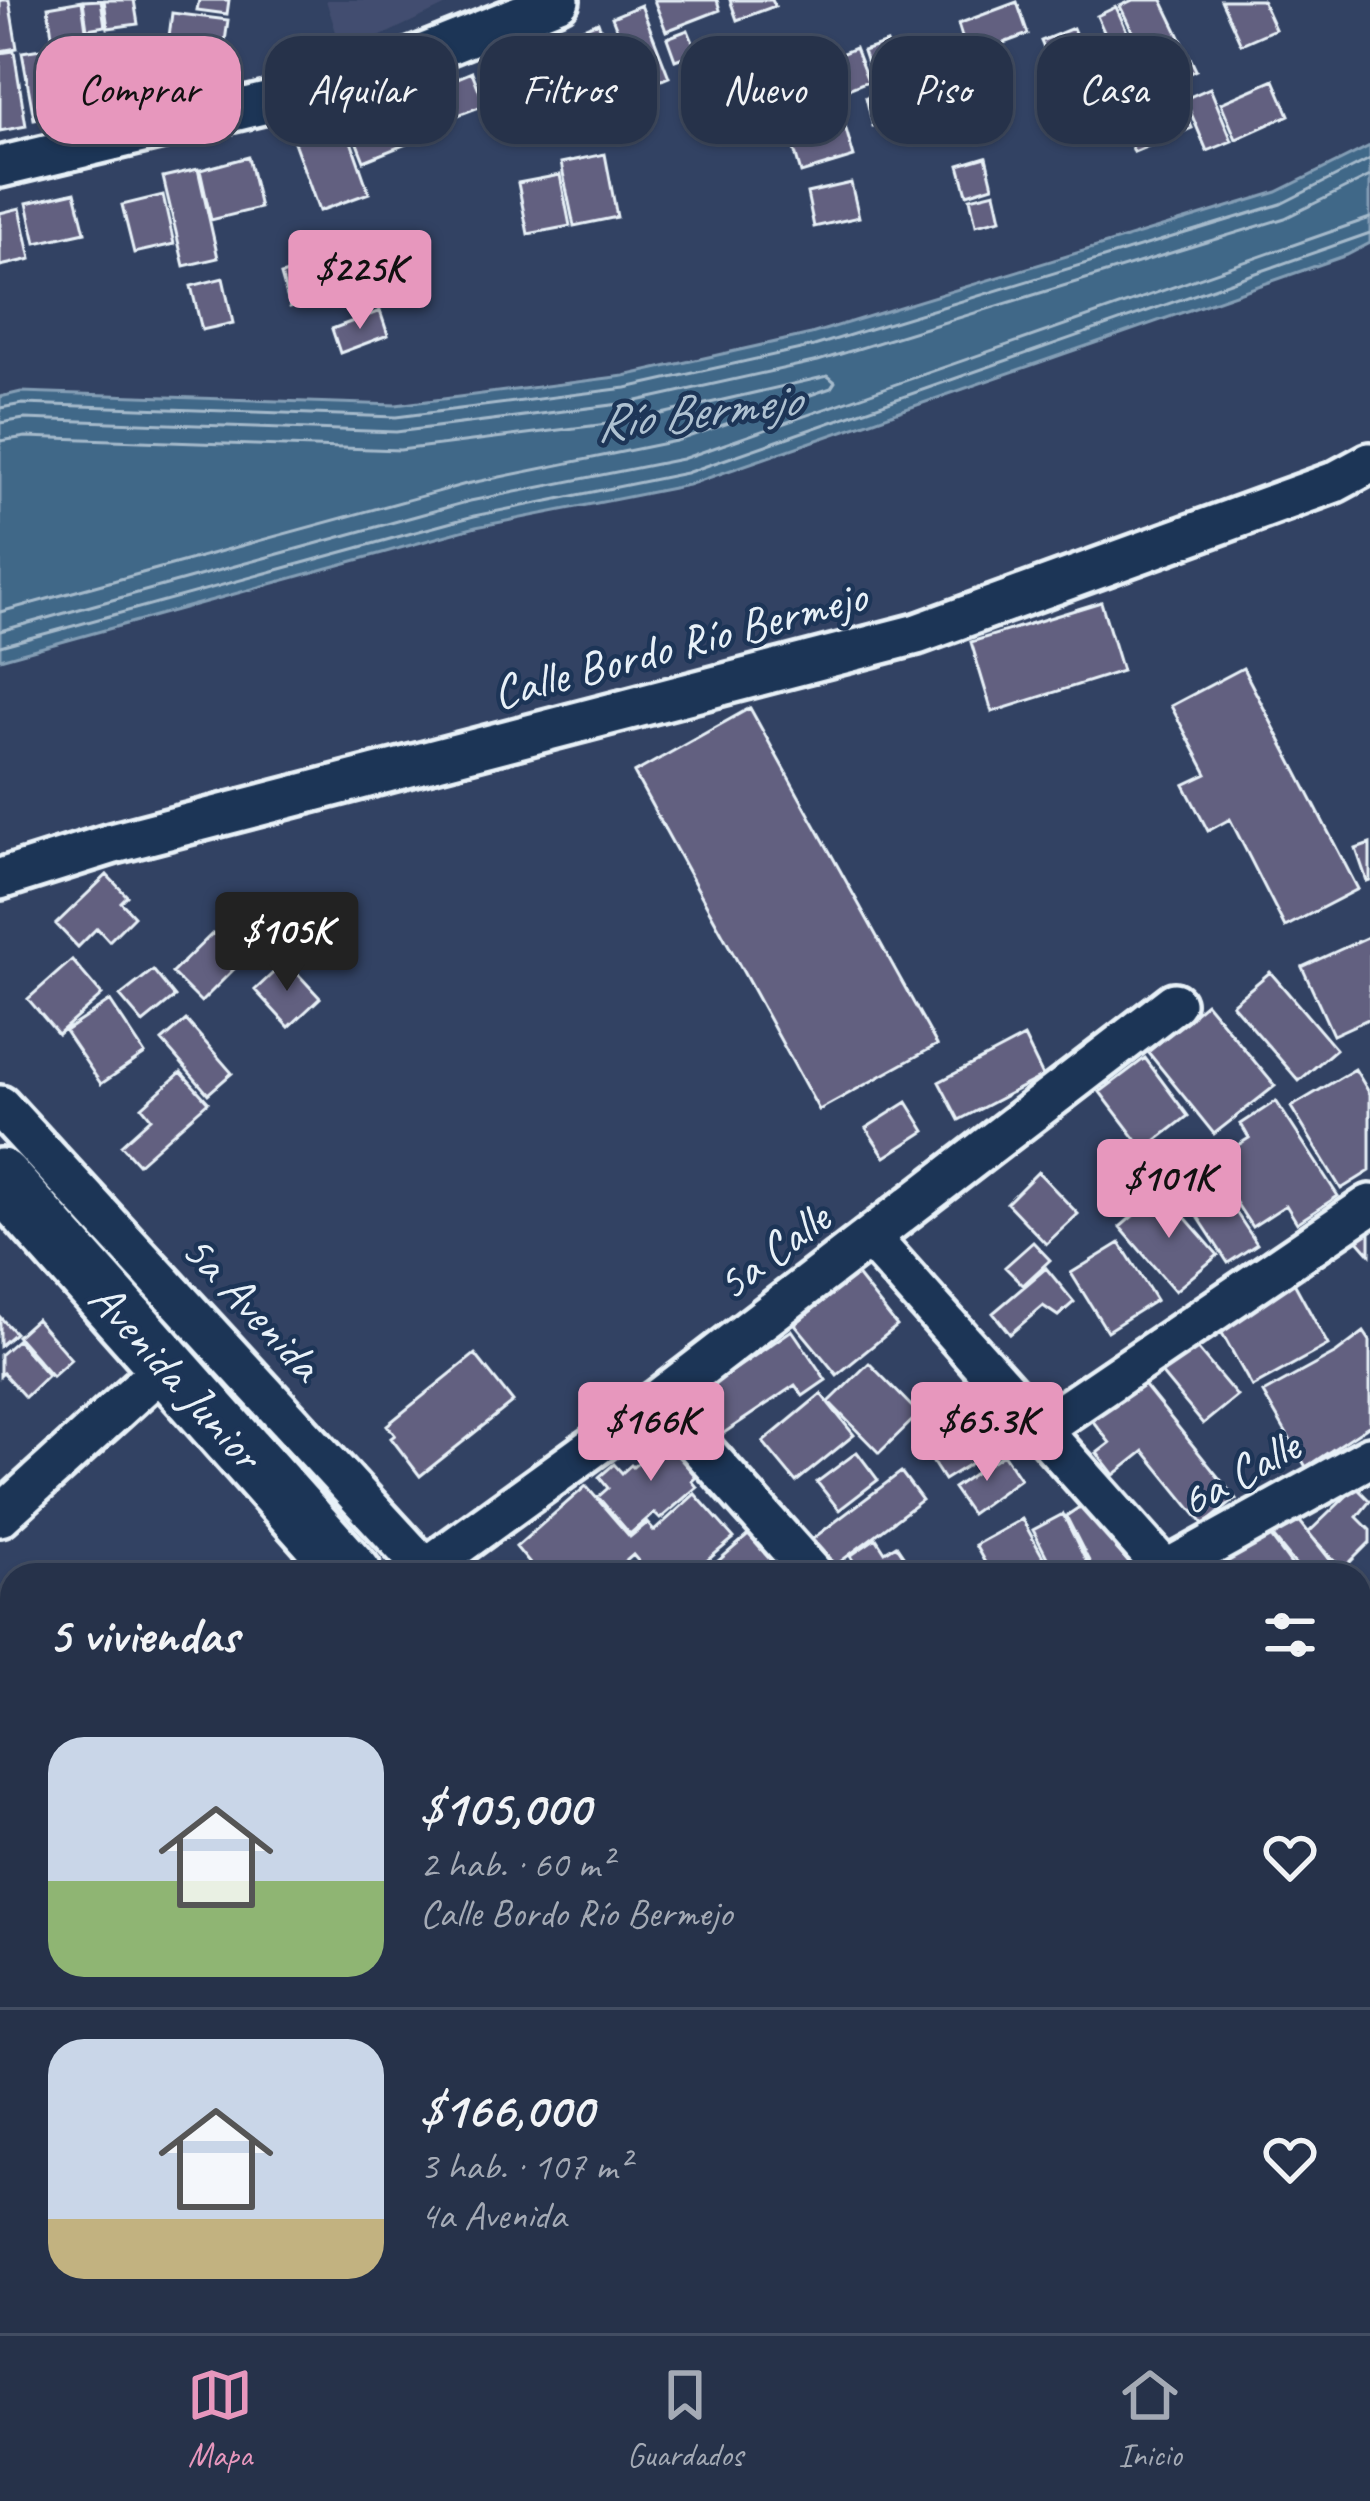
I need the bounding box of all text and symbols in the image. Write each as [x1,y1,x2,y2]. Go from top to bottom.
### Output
chip: Comprar [36,36,241,144]
chip: Alquilar [265,36,456,144]
chip: Filtros [480,36,657,144]
chip: Nuevo [681,36,848,144]
chip: Piso [872,36,1013,144]
chip: Casa [1037,36,1190,144]
pin: $225K [276,230,444,332]
text: $225K [315,244,405,293]
water label: Río Bermejo [592,366,810,455]
street label: Calle Bordo Río Bermejo [486,564,876,723]
pin: $105K [203,892,371,994]
text: $105K [242,906,332,955]
pin: $101K [1085,1139,1253,1241]
text: $101K [1124,1153,1214,1202]
street label: 5a Calle [703,1186,844,1313]
street label: 5a Avenida [169,1220,338,1395]
street label: Avenida Junior [76,1269,279,1485]
pin: $166K [567,1382,735,1484]
pin: $65.3K [889,1382,1085,1484]
text: $166K [605,1396,697,1445]
text: $65.3K [938,1396,1036,1445]
street label: 6a Calle [1169,1414,1313,1530]
icon: filters [1257,1602,1323,1668]
text: 5 viviendas [48,1603,238,1667]
text: $105,000 [420,1776,590,1840]
icon: home [144,1785,288,1929]
icon: heart [1257,1824,1323,1890]
text: 2 hab. · 60 m² [420,1840,612,1889]
text: Calle Bordo Río Bermejo [420,1889,732,1938]
text: $166,000 [420,2078,593,2142]
icon: home [144,2087,288,2231]
icon: heart [1257,2126,1323,2192]
text: 3 hab. · 107 m² [420,2142,629,2191]
text: 4a Avenida [420,2191,566,2240]
tab: Mapa [187,2362,253,2476]
tab: Guardados [627,2362,743,2476]
tab: Inicio [1117,2362,1183,2476]

